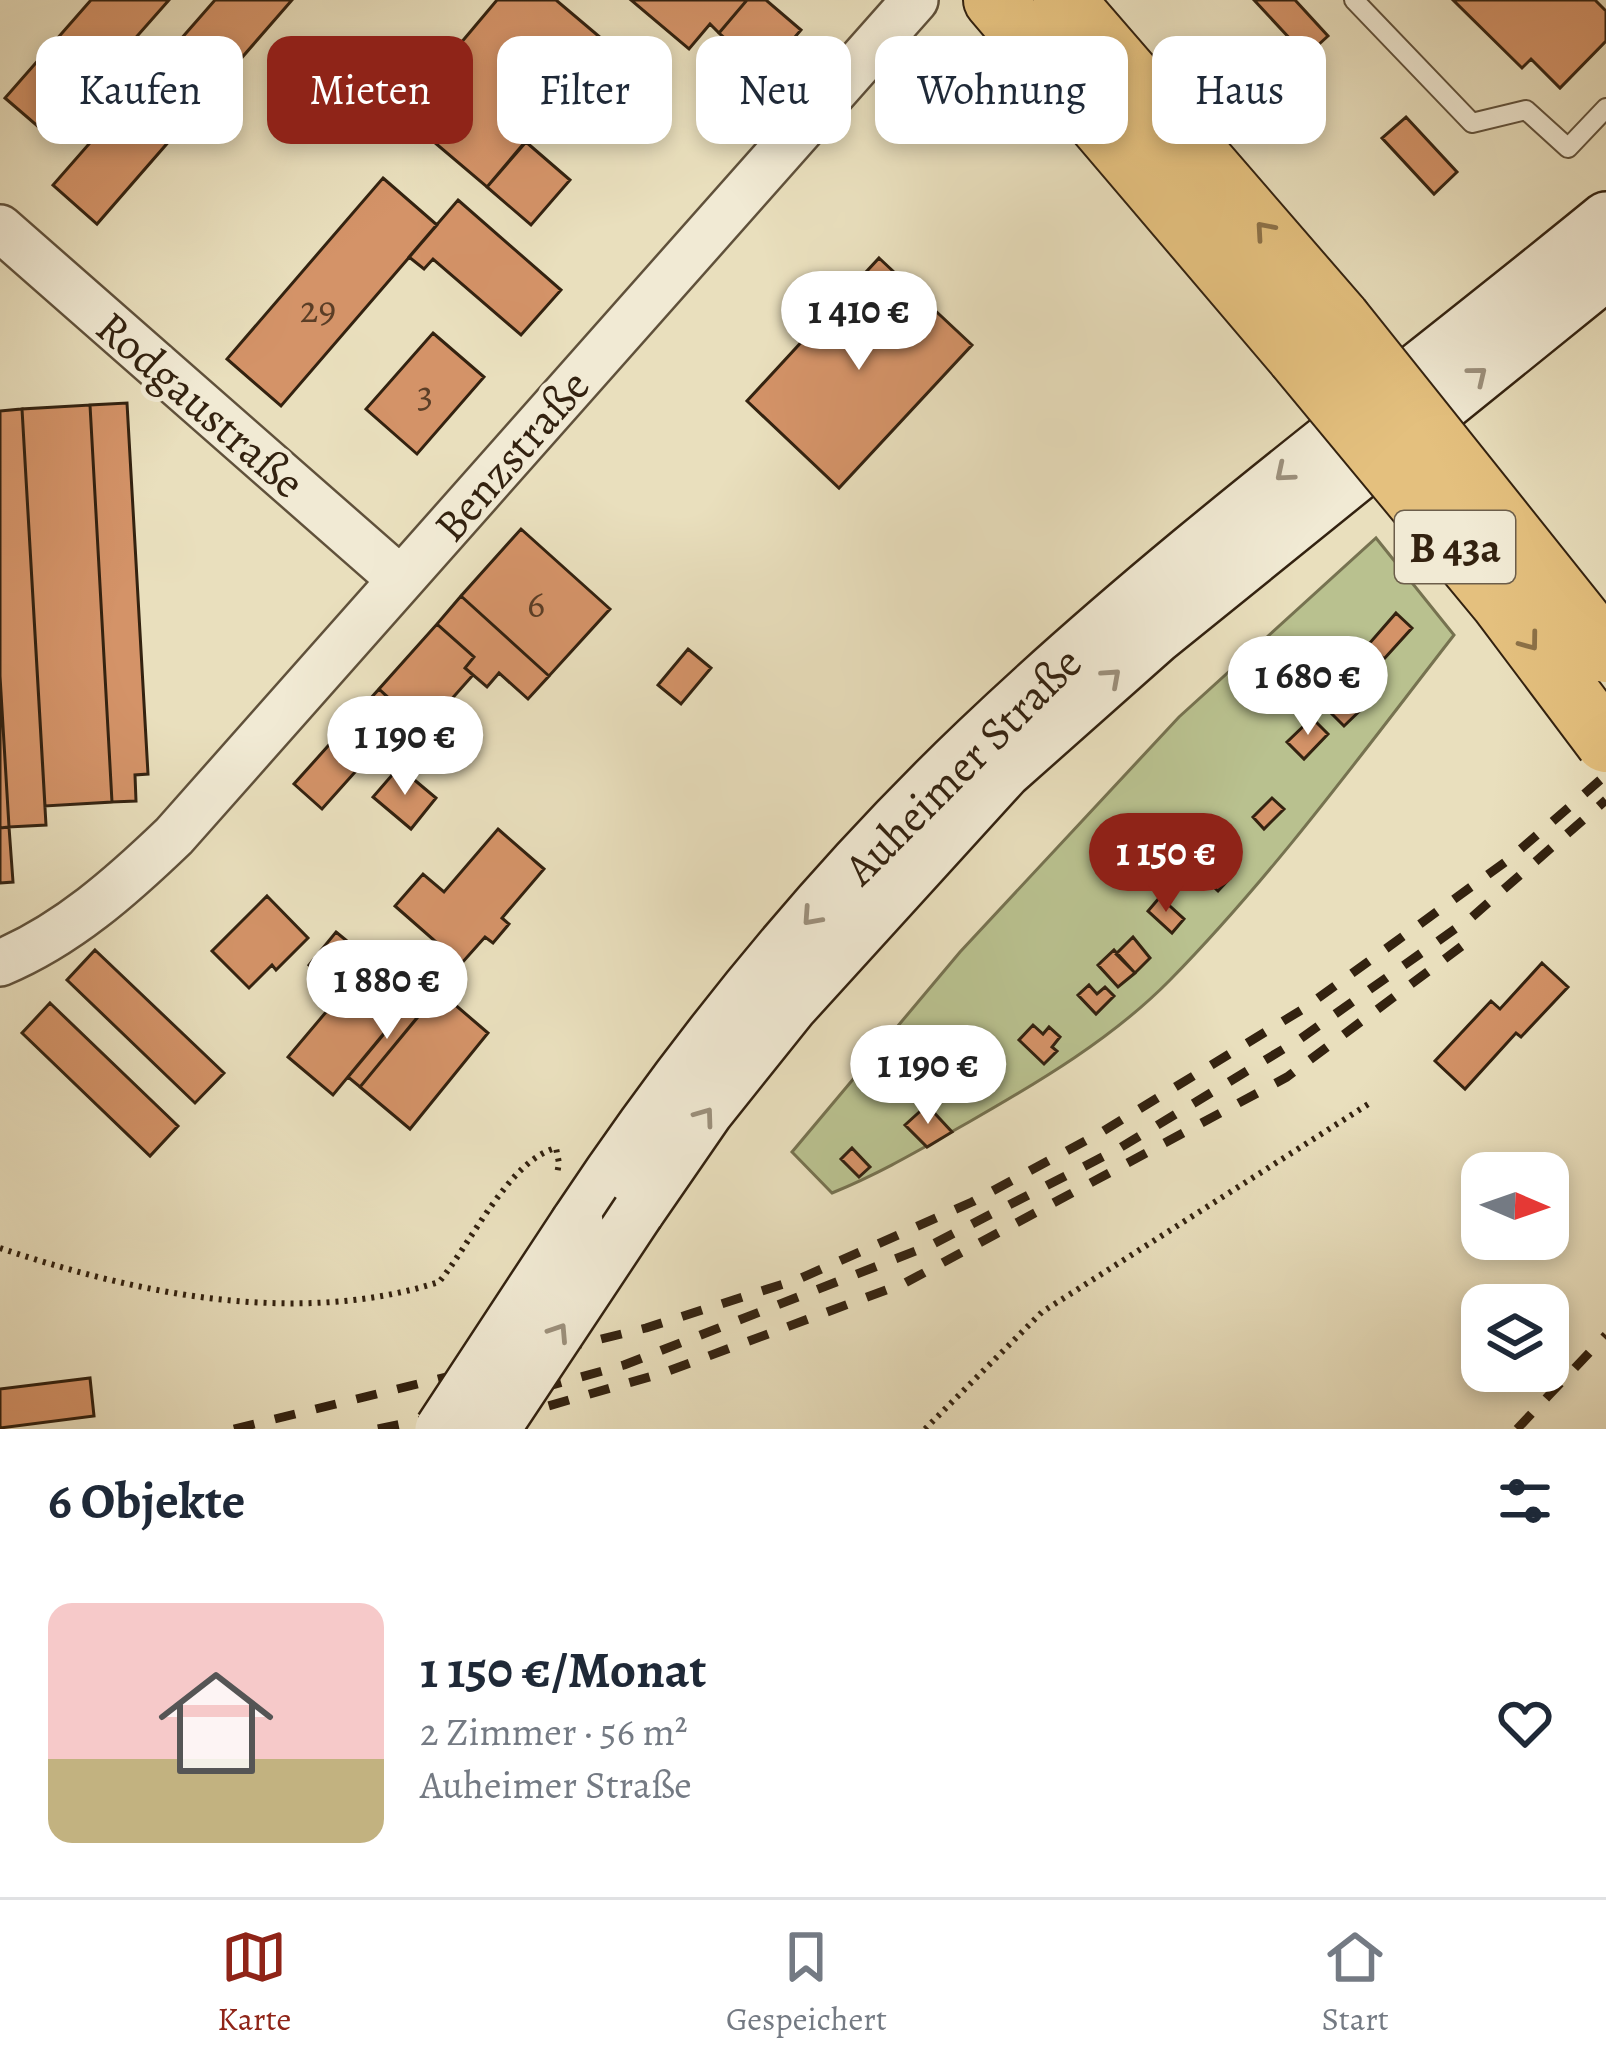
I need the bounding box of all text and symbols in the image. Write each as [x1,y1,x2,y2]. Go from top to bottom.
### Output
chip: Kaufen [36,36,243,144]
chip: Mieten [267,36,473,144]
chip: Filter [497,36,672,144]
chip: Neu [696,36,851,144]
chip: Wohnung [875,36,1128,144]
chip: Haus [1152,36,1326,144]
one-way arrow [1256,222,1278,244]
pin: 1 410 € [748,271,970,373]
house number: 29 [300,282,336,335]
text: 1 410 € [808,283,910,336]
street label: Rodgaustraße [83,297,318,513]
street label: Benzstraße [420,356,604,555]
house number: 3 [417,367,433,420]
one-way arrow [1464,368,1486,390]
one-way arrow [1276,459,1298,481]
road number: B 43a [1395,511,1515,583]
house number: 6 [527,577,545,630]
one-way arrow [1516,628,1538,650]
street label: Auheimer Straße [829,633,1095,899]
pin: 1 680 € [1197,636,1419,738]
text: 1 680 € [1255,648,1361,701]
one-way arrow [1098,670,1120,691]
pin: 1 190 € [294,696,516,798]
text: 1 190 € [354,708,456,761]
pin: 1 150 € [1055,813,1277,915]
text: 1 150 € [1116,825,1216,878]
one-way arrow [804,904,825,925]
pin: 1 880 € [276,940,498,1042]
text: 1 880 € [334,952,440,1005]
pin: 1 190 € [817,1025,1039,1127]
text: 1 190 € [877,1037,979,1090]
one-way arrow [691,1108,713,1129]
north arrow [1461,1152,1569,1260]
map controls [1461,1152,1569,1392]
button: layers [1461,1284,1569,1392]
one-way arrow [545,1323,567,1345]
text: 6 Objekte [48,1466,245,1536]
icon: filters [1492,1468,1558,1534]
text: 1 150 €/Monat [420,1635,706,1705]
icon: home [144,1651,288,1795]
icon: heart [1492,1690,1558,1756]
text: 2 Zimmer · 56 m² [420,1705,688,1758]
text: Auheimer Straße [420,1758,692,1811]
tab: Karte [217,1924,291,2041]
tab: Gespeichert [726,1924,887,2041]
tab: Start [1321,1924,1389,2041]

